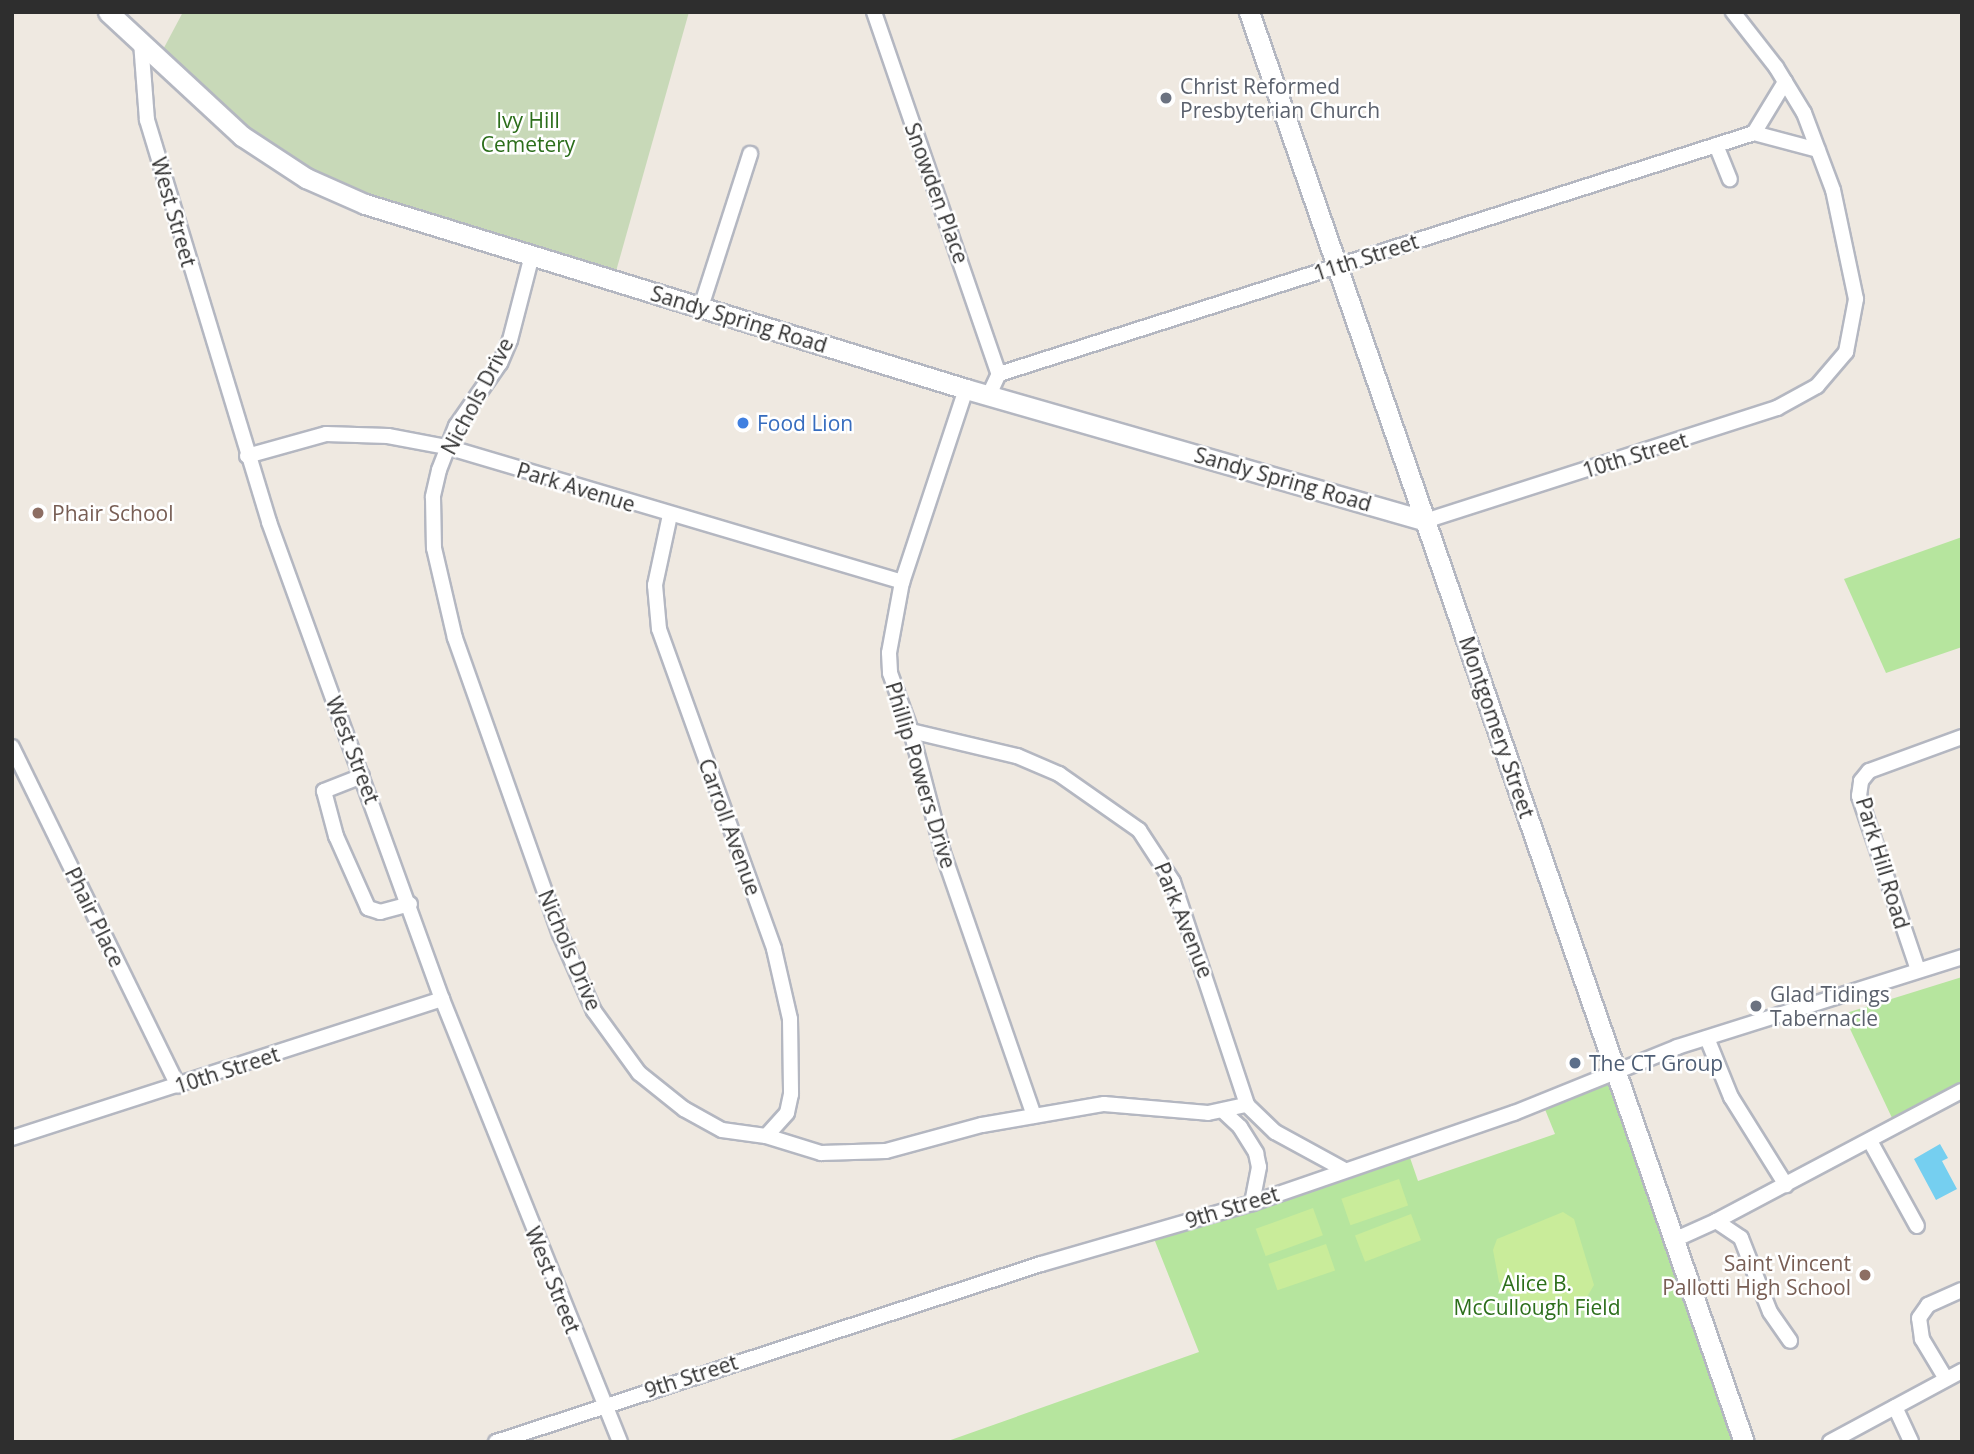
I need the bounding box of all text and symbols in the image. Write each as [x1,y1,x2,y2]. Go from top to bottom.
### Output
place label: Christ Reformed Presbyterian Church [1180,73,1380,123]
marker: Christ Reformed Presbyterian Church [1158,90,1174,106]
park label: Ivy Hill Cemetery [481,107,575,157]
street label: Snowden Place [900,119,974,267]
street label: West Street [146,154,202,270]
street label: 11th Street [1311,228,1421,286]
street label: Sandy Spring Road [648,280,830,358]
street label: Nichols Drive [436,333,518,459]
place label: Food Lion [757,410,853,436]
marker: Food Lion [735,415,751,431]
street label: 10th Street [1579,427,1691,483]
street label: Sandy Spring Road [1192,442,1374,516]
street label: Park Avenue [514,457,638,517]
place label: Phair School [52,500,174,526]
marker: Phair School [30,505,46,521]
street label: Montgomery Street [1454,633,1540,821]
street label: Phillip Powers Drive [881,679,961,871]
street label: West Street [321,693,385,807]
street label: Carroll Avenue [694,755,766,899]
street label: Park Hill Road [1851,794,1915,932]
street label: Park Avenue [1149,858,1219,982]
street label: Phair Place [60,863,130,971]
street label: Nichols Drive [533,886,607,1014]
place label: Glad Tidings Tabernacle [1770,981,1890,1031]
marker: Glad Tidings Tabernacle [1748,998,1764,1014]
street label: 10th Street [172,1041,282,1099]
place label: The CT Group [1589,1050,1723,1076]
marker: The CT Group [1567,1055,1583,1071]
street label: 9th Street [1182,1181,1282,1233]
street label: West Street [520,1223,586,1337]
place label: Saint Vincent Pallotti High School [1662,1250,1851,1300]
marker: Saint Vincent Pallotti High School [1857,1267,1873,1283]
park label: Alice B. McCullough Field [1454,1270,1620,1320]
street label: 9th Street [641,1349,741,1403]

